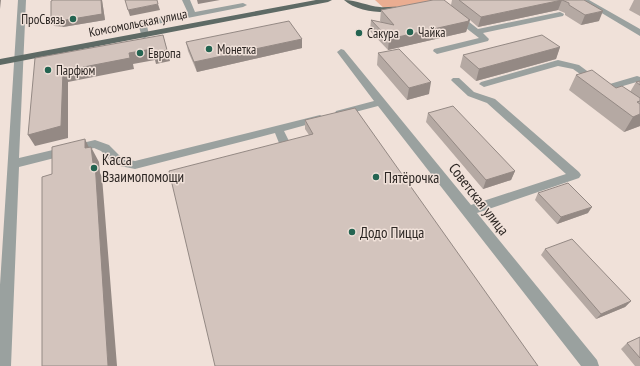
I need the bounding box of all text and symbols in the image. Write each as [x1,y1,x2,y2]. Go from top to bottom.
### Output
street label: Комсомольская улица [87,5,189,41]
place label: ПроСвязь [21,11,65,28]
marker: ПроСвязь [68,14,78,24]
place label: Чайка [418,24,445,41]
place label: Сакура [367,25,399,42]
marker: Чайка [405,27,415,37]
marker: Сакура [354,28,364,38]
place label: Монетка [217,41,256,58]
marker: Монетка [204,44,214,54]
place label: Европа [148,45,181,62]
marker: Европа [135,48,145,58]
place label: Парфюм [56,62,95,79]
marker: Парфюм [43,65,53,75]
place label: Касса Взаимопомощи [102,150,184,186]
street label: Советская улица [445,159,513,239]
marker: Касса Взаимопомощи [89,163,99,173]
place label: Пятёрочка [384,168,439,187]
marker: Пятёрочка [371,172,381,182]
place label: Додо Пицца [360,223,424,242]
marker: Додо Пицца [347,227,357,237]

